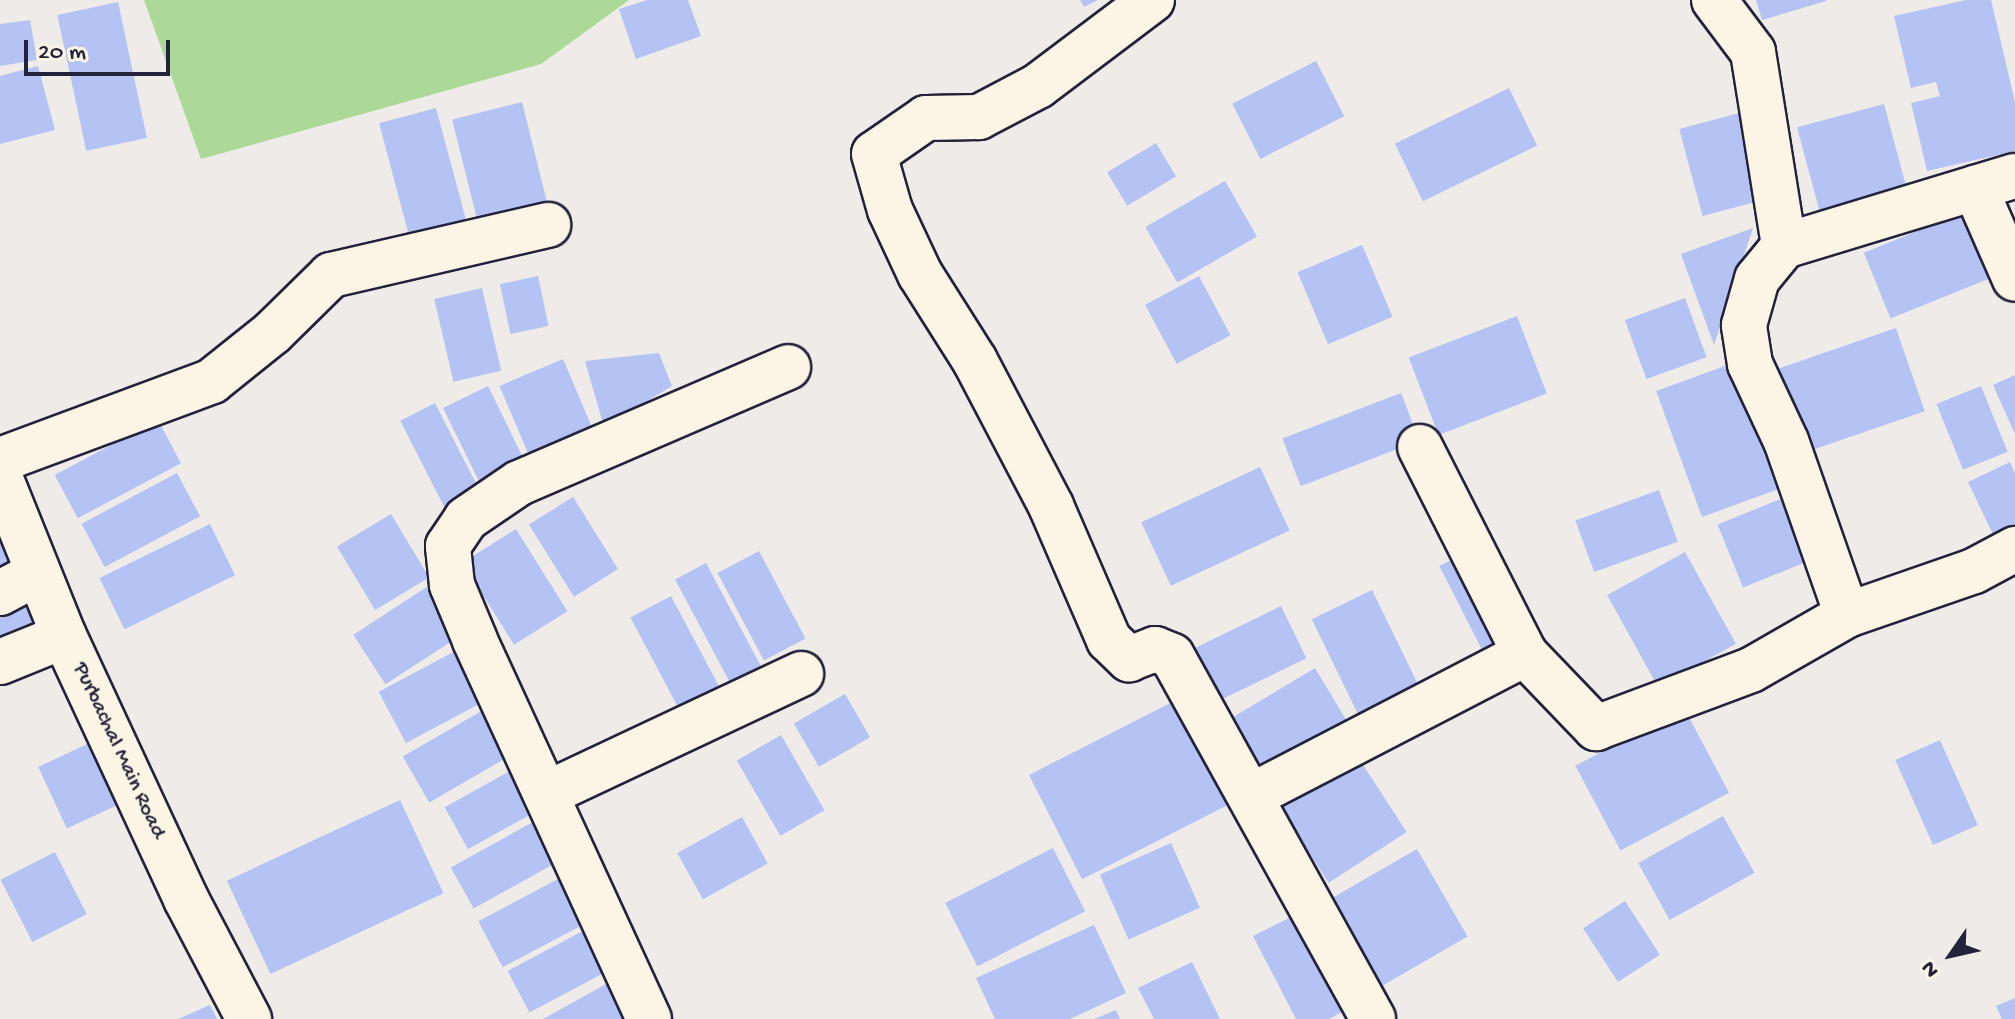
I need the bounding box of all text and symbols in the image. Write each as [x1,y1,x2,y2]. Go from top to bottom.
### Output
scale bar [28,24,174,74]
text: 20 m [38,39,86,68]
street label: Purbachal Main Road [66,659,170,843]
north arrow [1911,915,1991,995]
text: N [1916,955,1946,982]

